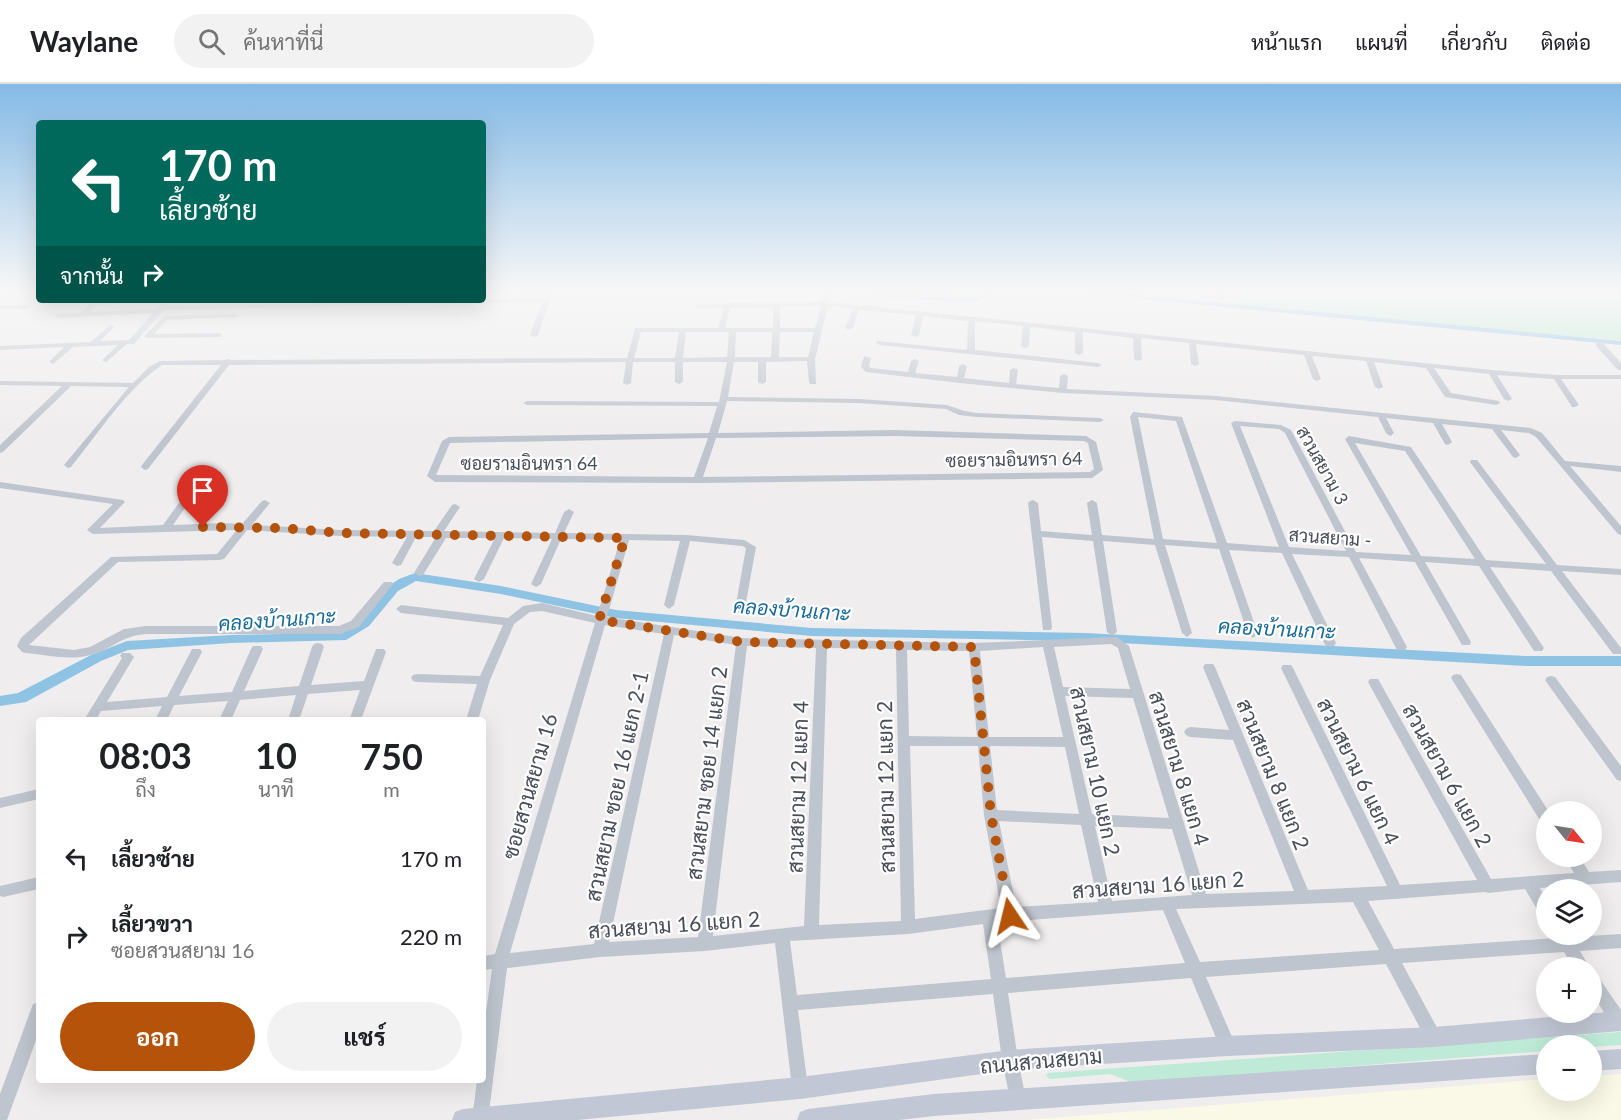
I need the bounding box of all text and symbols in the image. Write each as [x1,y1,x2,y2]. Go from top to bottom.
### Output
search box [174,14,594,68]
text: Waylane [30,24,138,58]
icon: search [195,25,228,58]
text: ค้นหาที่นี่ [243,28,324,55]
text: หน้าแรก [1251,29,1322,54]
text: แผนที่ [1355,29,1408,54]
text: เกี่ยวกับ [1441,29,1508,54]
text: ติดต่อ [1541,29,1591,54]
text: 170 m [159,140,277,190]
icon: left [60,144,138,222]
text: เลี้ยวซ้าย [159,193,257,226]
icon: right [136,258,169,291]
text: จากนั้น [60,262,124,289]
street label: สวนสยาม 3 [1292,422,1354,508]
street label: ซอยรามอินทรา 64 [945,447,1083,471]
street label: ซอยรามอินทรา 64 [460,452,598,474]
pin [177,465,228,527]
icon: arrive [186,474,219,507]
street label: สวนสยาม - [1288,523,1372,551]
water label: คลองบ้านเกาะ [732,593,852,625]
water label: คลองบ้านเกาะ [217,603,337,635]
water label: คลองบ้านเกาะ [1217,613,1337,643]
street label: สวนสยาม ซอย 14 แยก 2 [680,665,732,881]
street label: สวนสยาม ซอย 16 แยก 2-1 [579,668,653,904]
street label: สวนสยาม 10 แยก 2 [1066,684,1126,858]
street label: สวนสยาม 8 แยก 4 [1145,688,1215,848]
street label: สวนสยาม 6 แยก 4 [1313,693,1405,849]
street label: สวนสยาม 8 แยก 2 [1232,695,1316,853]
street label: สวนสยาม 6 แยก 2 [1398,699,1498,851]
street label: สวนสยาม 12 แยก 4 [781,700,813,874]
street label: สวนสยาม 12 แยก 2 [871,701,899,873]
street label: ซอยสวนสยาม 16 [496,710,562,862]
text: 08:03 [99,733,192,777]
text: 10 [255,733,297,777]
text: 750 [360,734,423,778]
text: ถึง [135,777,156,801]
text: นาที [258,777,294,801]
text: m [383,777,400,801]
north arrow [1536,801,1602,867]
map controls [1536,801,1602,1101]
icon: left [60,842,93,875]
text: เลี้ยวซ้าย [111,845,195,872]
text: 170 m [400,845,462,872]
street label: สวนสยาม 16 แยก 2 [1071,866,1245,902]
button: layers [1536,879,1602,945]
position arrow [978,884,1042,948]
street label: สวนสยาม 16 แยก 2 [587,906,761,942]
text: เลี้ยวขวา [111,910,193,937]
icon: right [60,920,93,953]
text: 220 m [400,923,462,950]
text: ซอยสวนสยาม 16 [111,938,254,962]
button: + [1536,957,1602,1023]
button: ออก [60,1002,255,1071]
button: แชร์ [267,1002,462,1071]
button: − [1536,1035,1602,1101]
street label: ถนนสวนสยาม [979,1042,1103,1078]

